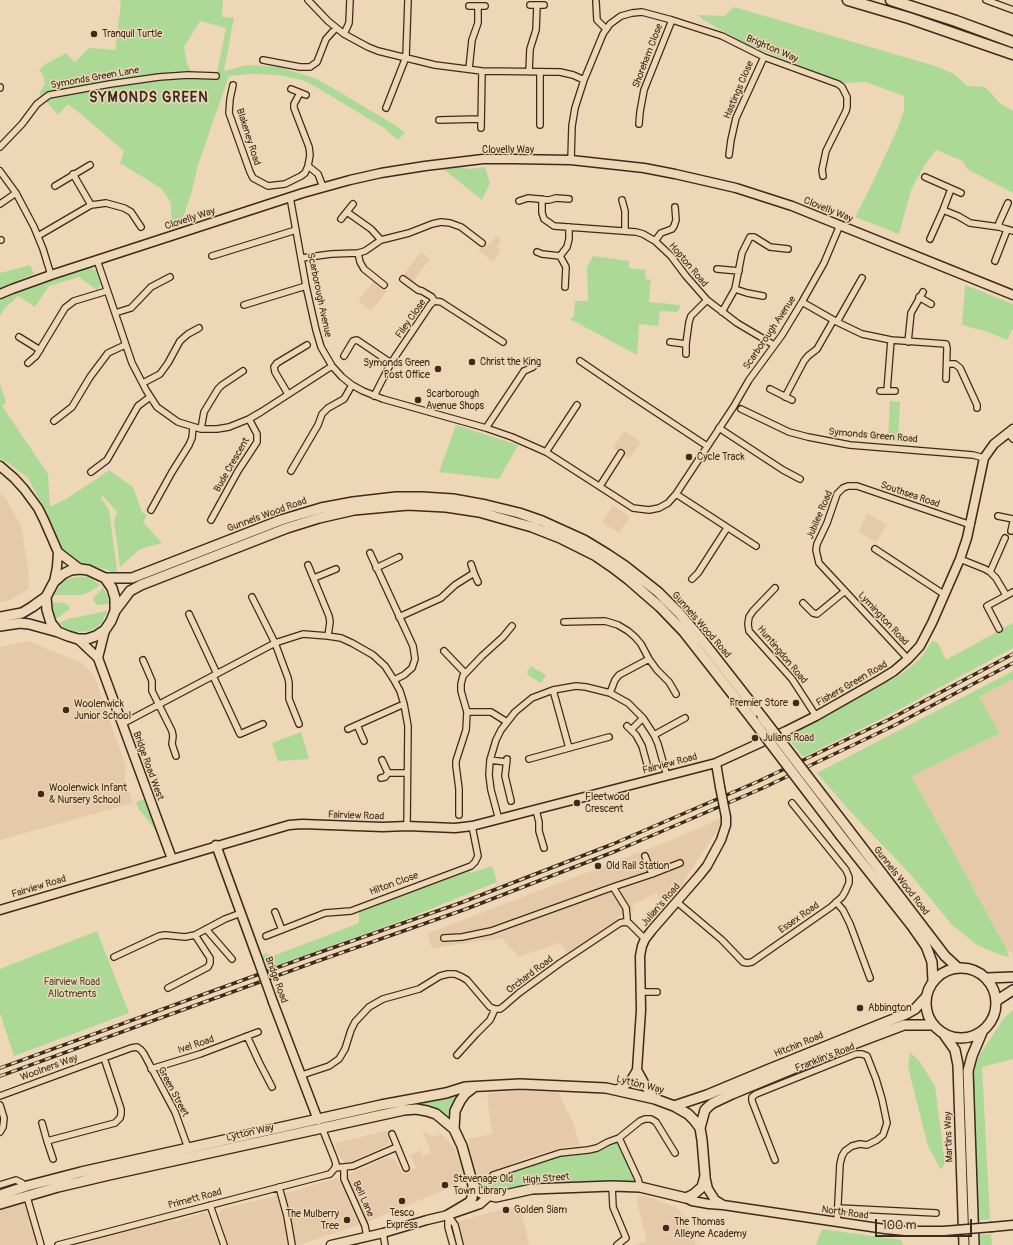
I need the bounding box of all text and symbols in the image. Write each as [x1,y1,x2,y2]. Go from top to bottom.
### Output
street label: Shoreham Close [630,22,666,90]
place label: Tranquil Turtle [102,28,162,40]
marker: Tranquil Turtle [89,29,99,39]
street label: Brighton Way [744,33,800,65]
street label: Hastings Close [721,59,757,121]
street label: Symonds Green Lane [50,64,140,92]
district label: SYMONDS GREEN [89,90,209,106]
street label: Blakeney Road [233,107,263,167]
street label: Clovelly Way [482,144,534,156]
street label: Clovelly Way [802,195,854,225]
street label: Clovelly Way [163,205,217,233]
street label: Hopton Road [666,240,710,290]
street label: Scarborough Avenue [304,252,334,338]
street label: Scarborough Avenue [741,294,799,372]
street label: Filey Close [393,297,429,341]
place label: Christ the King [480,356,541,368]
place label: Symonds Green Post Office [363,357,430,380]
marker: Christ the King [467,357,477,367]
marker: Symonds Green Post Office [433,364,443,374]
place label: Scarborough Avenue Shops [426,388,484,412]
marker: Scarborough Avenue Shops [413,395,423,405]
street label: Symonds Green Road [828,426,918,446]
street label: Bude Crescent [212,436,252,494]
place label: Cycle Track [697,451,745,463]
marker: Cycle Track [684,452,694,462]
street label: Southsea Road [879,479,941,511]
street label: Jubilee Road [804,489,836,541]
street label: Gunnels Wood Road [225,495,309,535]
street label: Gunnels Wood Road [669,589,733,661]
street label: Lymington Road [855,590,911,648]
street label: Huntingdon Road [754,624,810,686]
street label: Fishers Green Road [814,659,890,709]
place label: Premier Store [730,697,788,709]
place label: Woolenwick Junior School [74,698,131,722]
marker: Premier Store [791,698,801,708]
marker: Woolenwick Junior School [61,705,71,715]
street label: Bridge Road West [130,730,166,802]
place label: Julians Road [763,732,814,744]
marker: Julians Road [750,733,760,743]
street label: Fairview Road [641,751,699,777]
place label: Woolenwick Infant & Nursery School [49,782,127,806]
marker: Woolenwick Infant & Nursery School [36,789,46,799]
place label: Fleetwood Crescent [585,791,630,814]
marker: Fleetwood Crescent [572,798,582,808]
street label: Fairview Road [328,809,384,823]
street label: Gunnels Wood Road [870,844,932,918]
place label: Old Rail Station [606,860,670,872]
marker: Old Rail Station [593,861,603,871]
street label: Hilton Close [368,870,420,898]
street label: Fairview Road [10,873,68,901]
street label: Julian's Road [639,881,683,929]
street label: Essex Road [776,900,822,936]
street label: Orchard Road [504,954,556,996]
street label: Bridge Road [262,955,290,1005]
park label: Fairview Road Allotments [44,976,100,1000]
place label: Abbington [868,1002,912,1014]
marker: Abbington [855,1003,865,1013]
street label: Hitchin Road [773,1030,825,1060]
street label: Ivel Road [176,1033,216,1057]
street label: Franklin's Road [794,1041,856,1075]
street label: Woolners Way [19,1052,79,1084]
street label: Green Street [155,1065,191,1119]
street label: Lytton Way [615,1073,665,1097]
street label: Martins Way [942,1111,956,1163]
street label: Lytton Way [225,1122,275,1144]
street label: High Street [522,1171,570,1187]
place label: Stevenage Old Town Library [453,1173,513,1196]
street label: Bell Lane [350,1179,376,1219]
marker: Stevenage Old Town Library [440,1180,450,1190]
street label: Primett Road [167,1186,223,1212]
marker: Tesco Express [397,1196,407,1206]
place label: Golden Siam [514,1204,567,1216]
street label: North Road [821,1204,869,1222]
marker: Golden Siam [501,1205,511,1215]
place label: Tesco Express [386,1207,418,1230]
place label: The Mulberry Tree [286,1208,339,1232]
scale bar [877,1211,974,1237]
marker: The Mulberry Tree [342,1215,352,1225]
place label: The Thomas Alleyne Academy [674,1216,746,1240]
text: 100 m [882,1218,916,1233]
marker: The Thomas Alleyne Academy [661,1223,671,1233]

